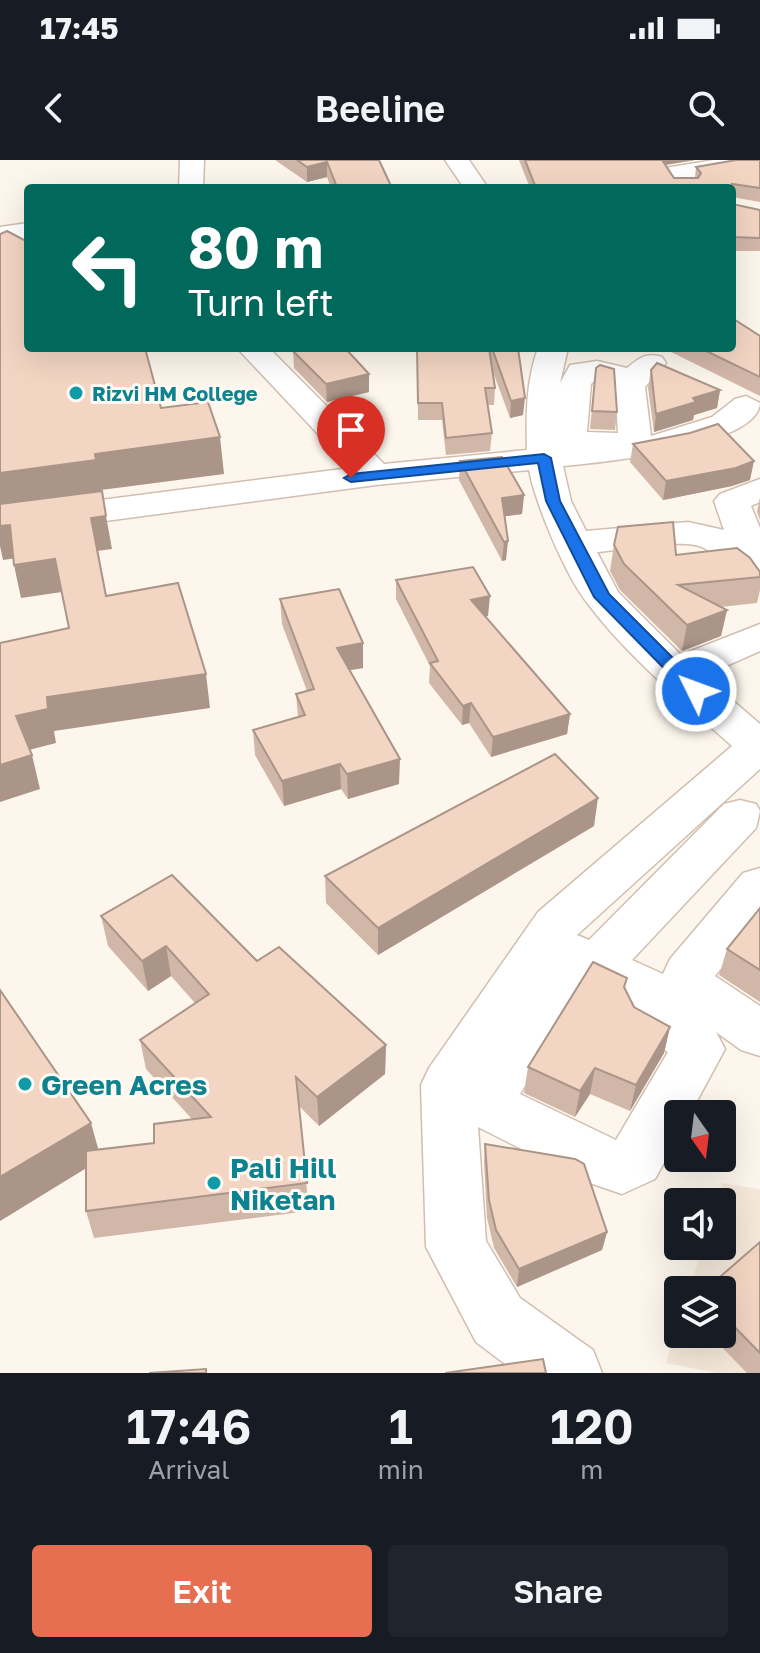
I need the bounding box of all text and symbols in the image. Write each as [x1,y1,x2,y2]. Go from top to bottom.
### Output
text: 17:45 [40,10,118,46]
icon: back [32,86,76,130]
icon: search [684,86,728,130]
text: Beeline [315,87,445,130]
text: 80 m [188,213,323,280]
icon: left [56,216,160,320]
text: Turn left [188,281,334,324]
place label: Rizvi HM College [92,381,258,405]
marker: Rizvi HM College [67,384,85,402]
pin [317,396,385,478]
icon: arrive [329,408,373,452]
position arrow [654,649,738,733]
place label: Green Acres [41,1068,207,1101]
marker: Green Acres [16,1075,34,1093]
north arrow [664,1100,736,1172]
map controls [664,1100,736,1348]
place label: Pali Hill Niketan [230,1151,336,1216]
marker: Pali Hill Niketan [205,1174,223,1192]
button: sound [664,1188,736,1260]
button: layers [664,1276,736,1348]
text: 17:46 [126,1397,251,1455]
text: 1 [389,1397,413,1455]
text: 120 [550,1397,634,1455]
text: Arrival [148,1454,230,1485]
text: min [378,1454,424,1485]
text: m [580,1454,603,1485]
button: Exit [32,1545,372,1637]
button: Share [388,1545,728,1637]

